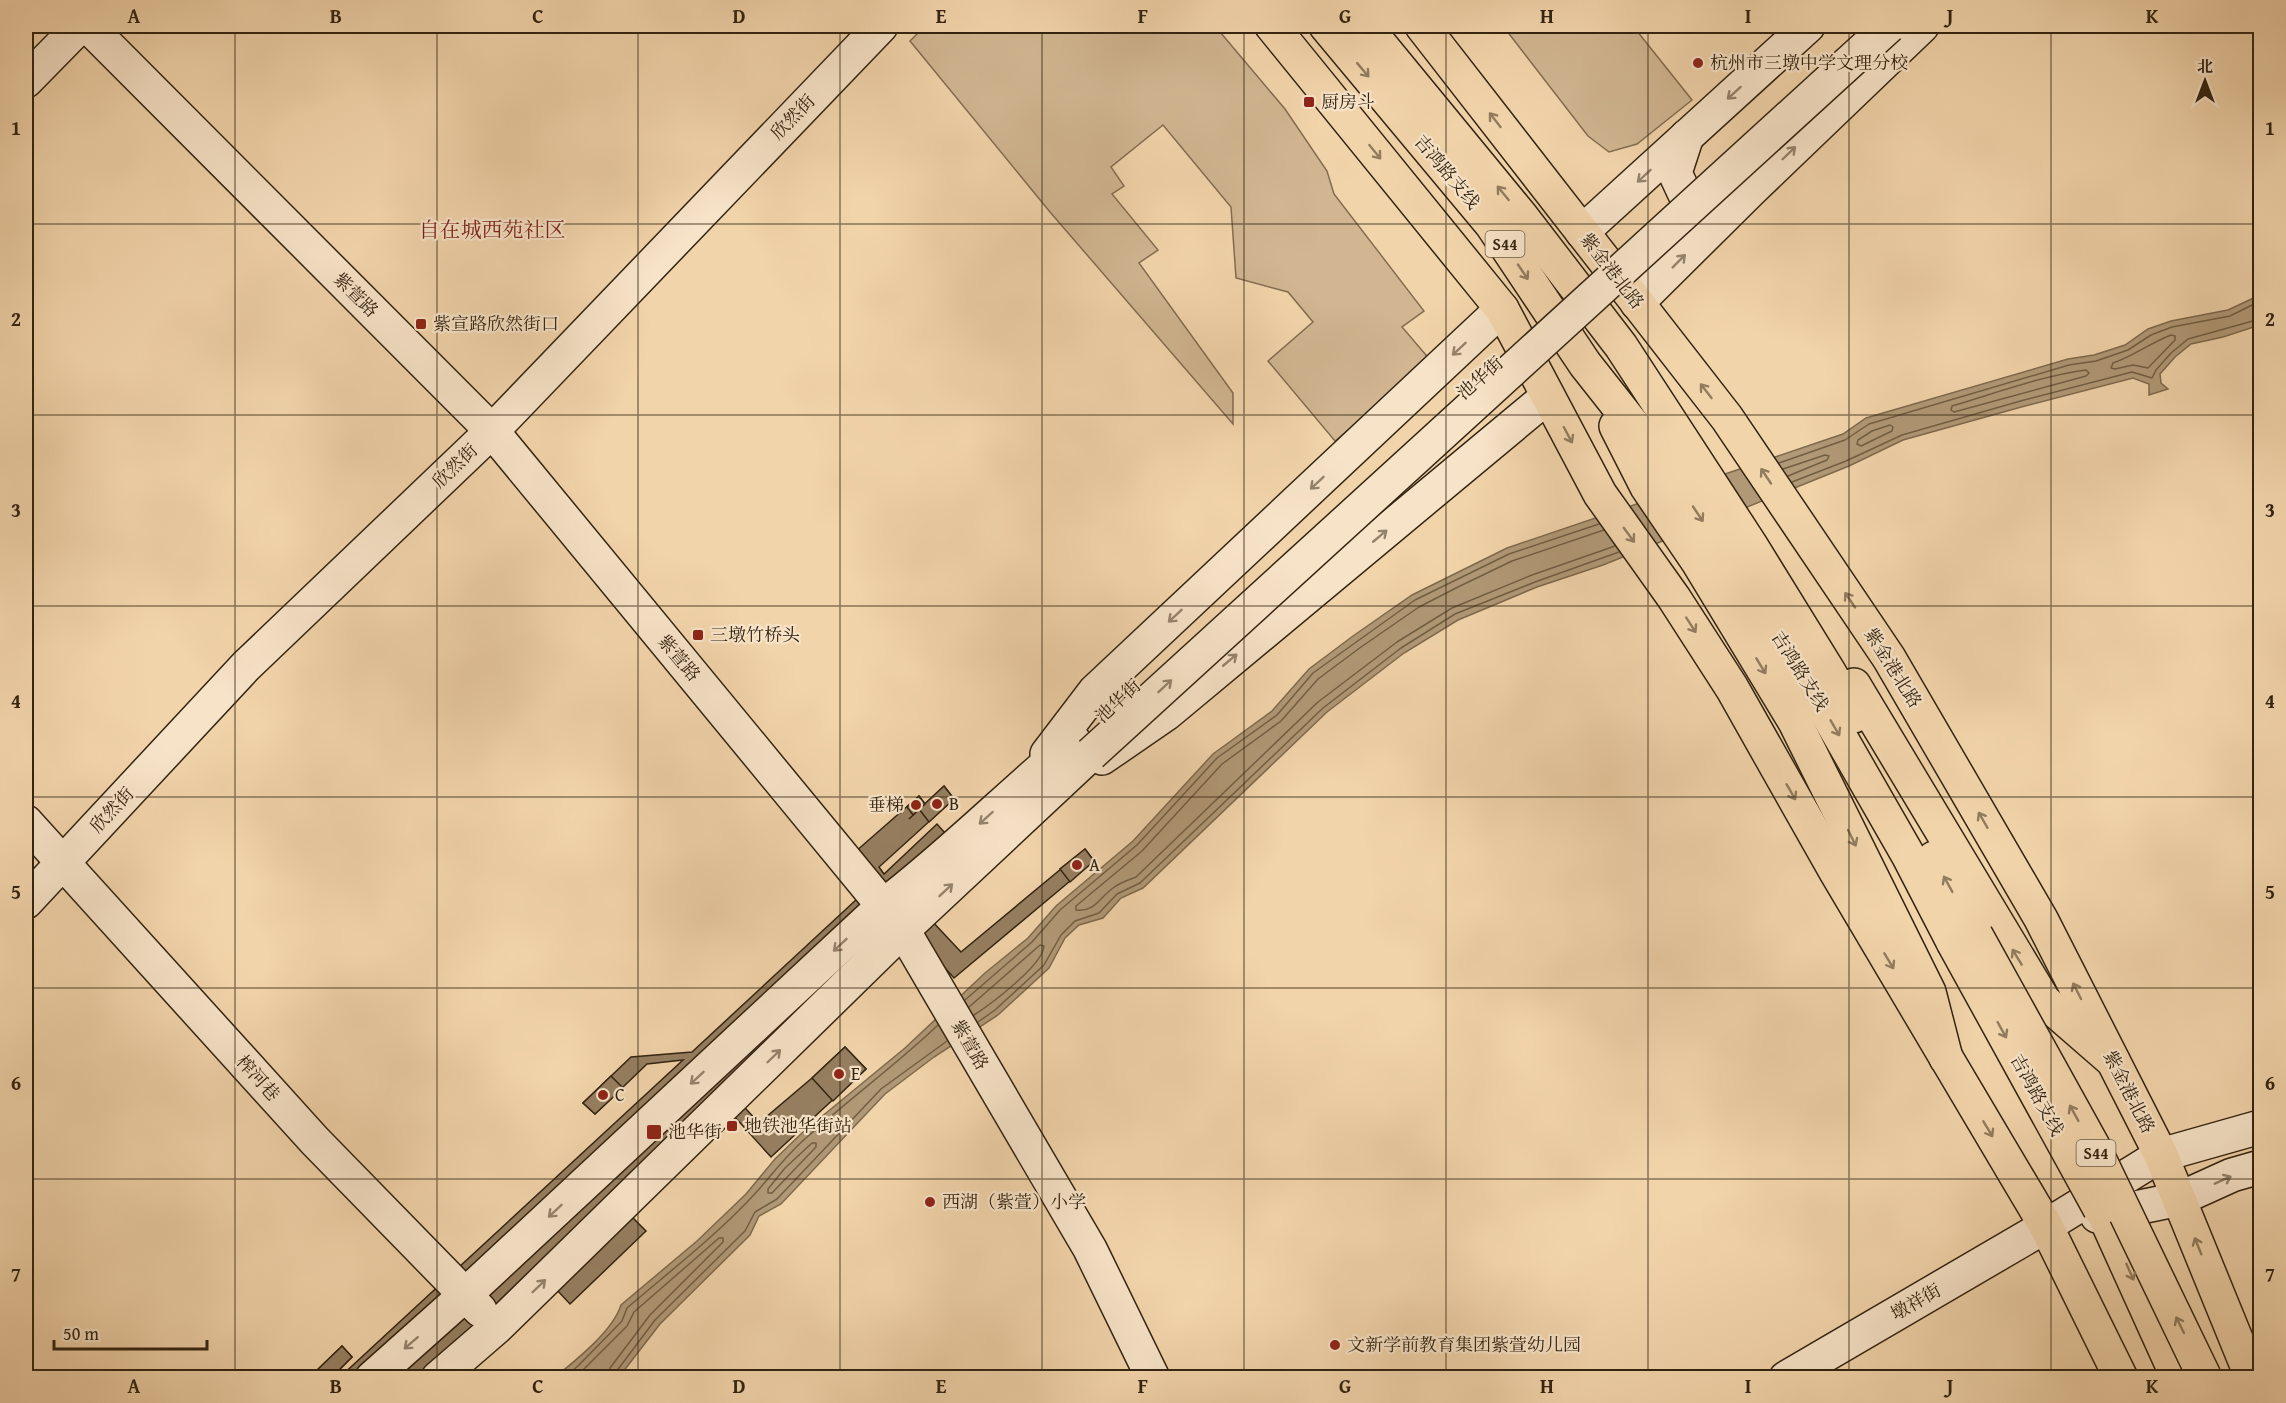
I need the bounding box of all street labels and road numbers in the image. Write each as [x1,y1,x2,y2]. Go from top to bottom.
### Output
street label: 欣然街 [764,88,821,145]
street label: 吉鸿路支线 [1408,129,1487,215]
street label: 紫金港北路 [1574,227,1651,314]
road number: S44 [1486,231,1524,257]
street label: 紫萱路 [328,266,385,323]
street label: 池华街 [1450,350,1509,406]
street label: 欣然街 [426,437,483,494]
street label: 紫金港北路 [1858,622,1929,713]
street label: 吉鸿路支线 [1765,625,1836,716]
street label: 紫萱路 [652,628,707,687]
street label: 池华街 [1089,672,1147,729]
street label: 欣然街 [83,781,140,839]
street label: 紫萱路 [945,1015,996,1075]
street label: 紫金港北路 [2097,1046,2162,1138]
street label: 榨河巷 [230,1049,286,1107]
street label: 吉鸿路支线 [2004,1049,2071,1141]
road number: S44 [2076,1140,2116,1166]
street label: 墩祥街 [1886,1276,1946,1327]

